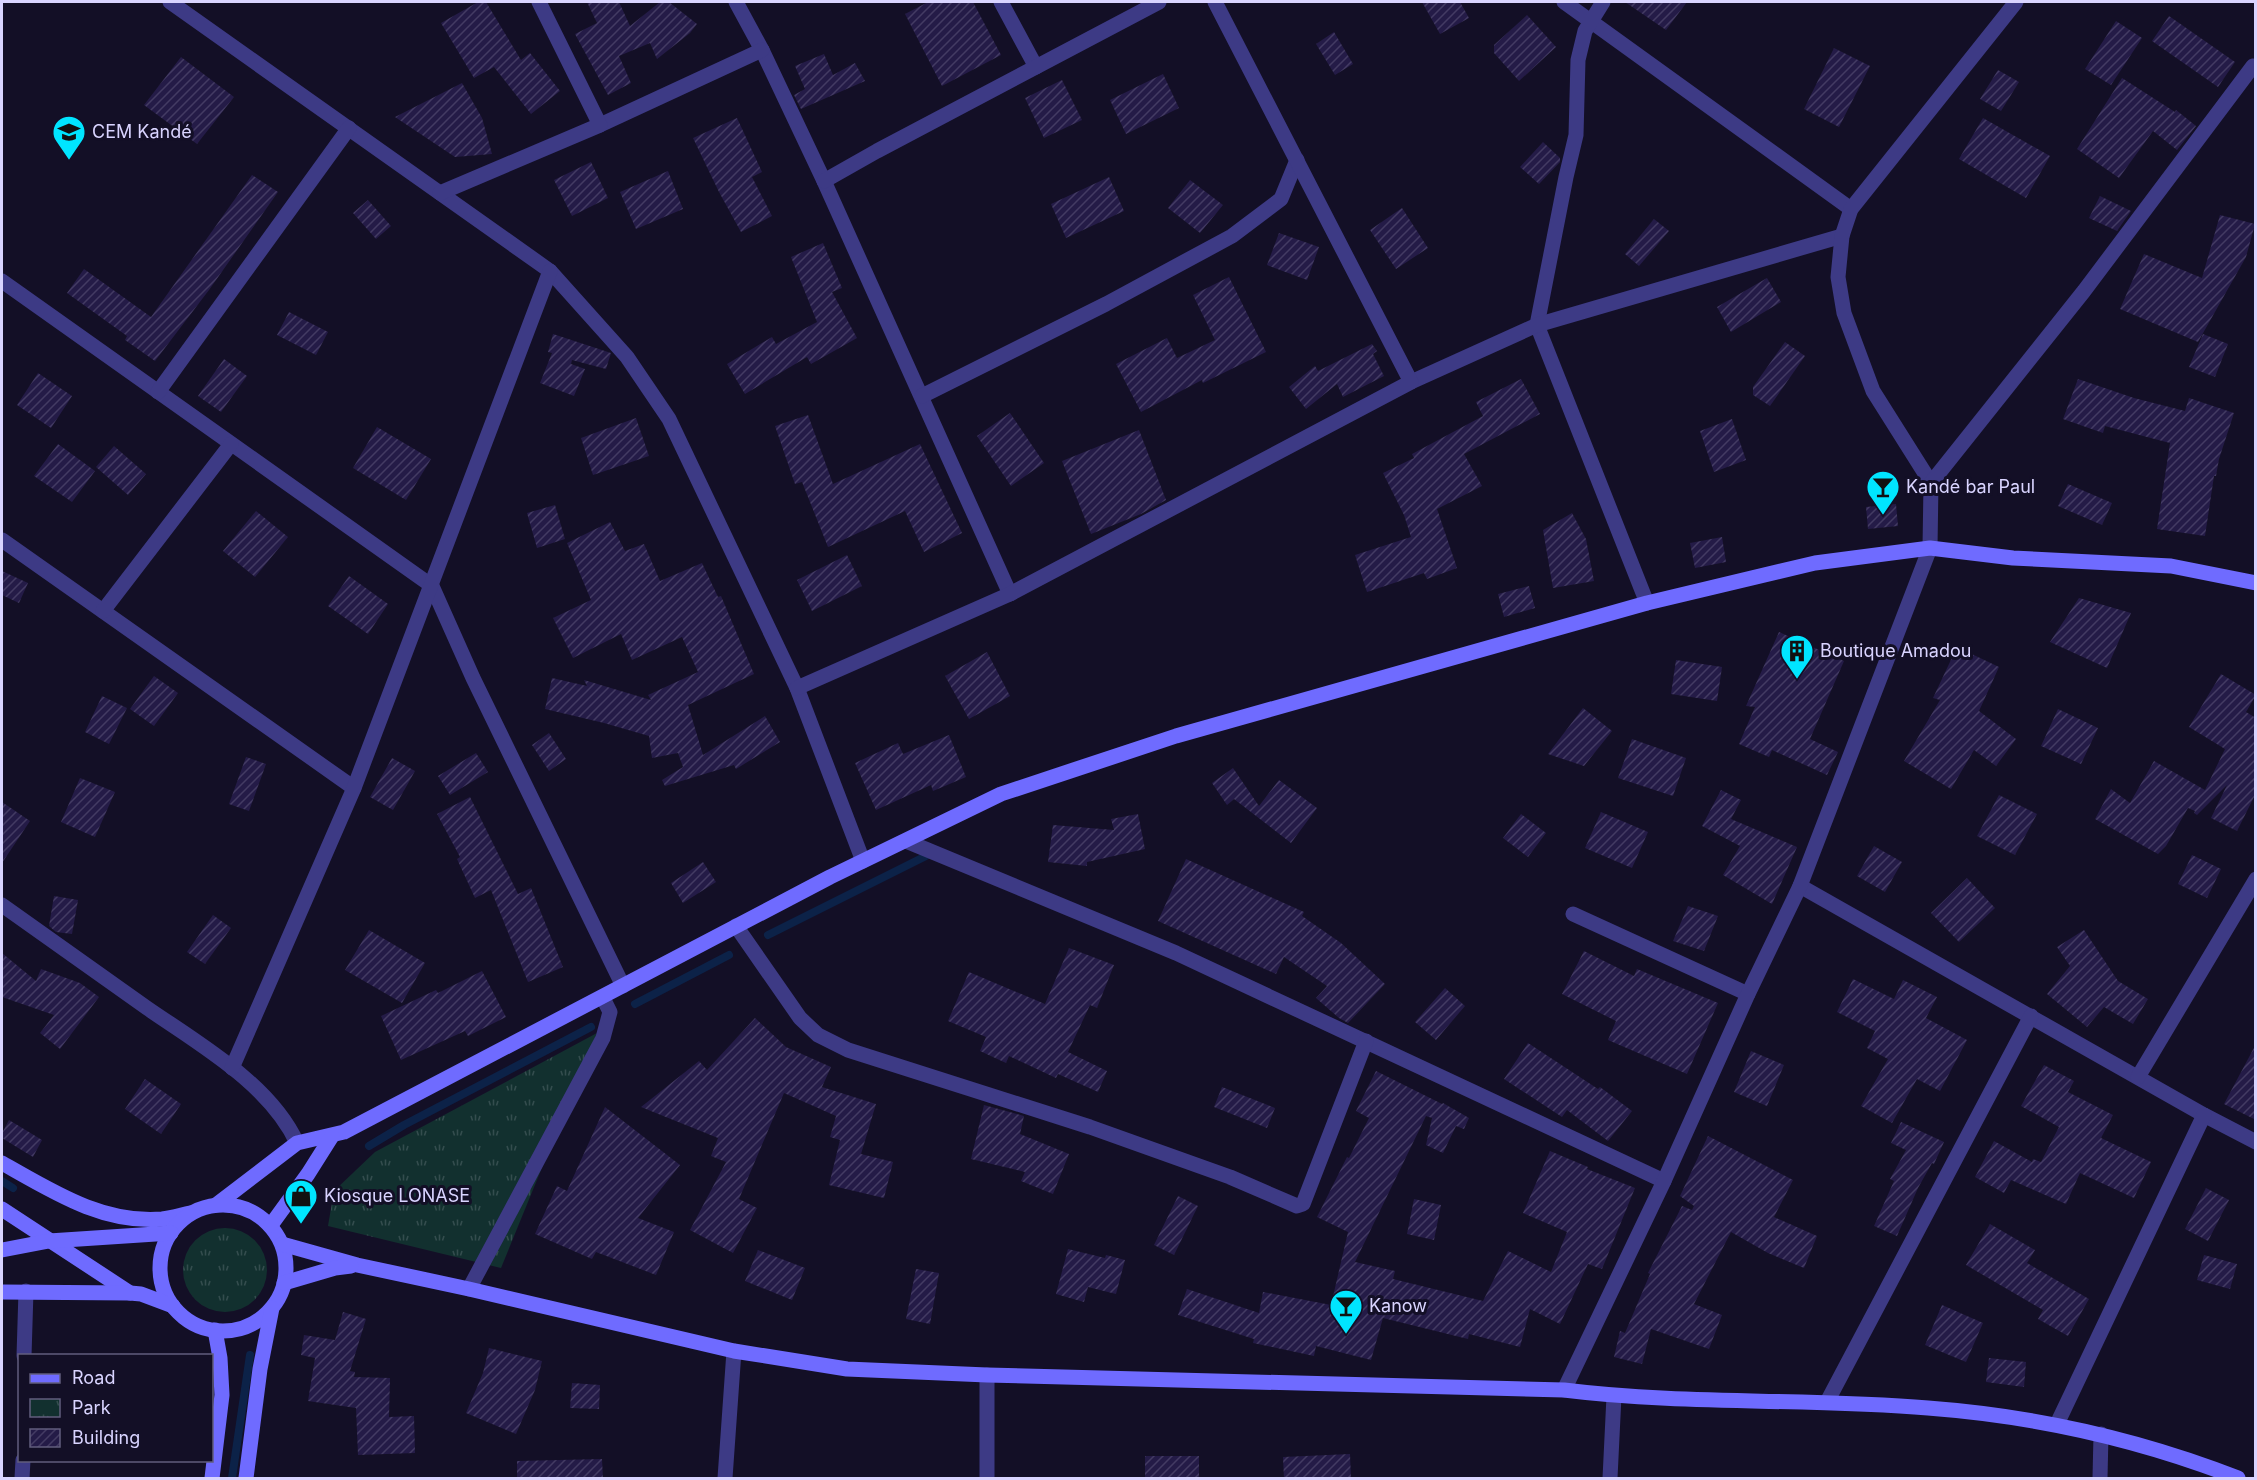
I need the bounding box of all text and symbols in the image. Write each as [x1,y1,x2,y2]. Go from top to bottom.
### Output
school or university icon: CEM Kandé [51,114,87,161]
place label: CEM Kandé [92,121,192,142]
bar icon: Kandé bar Paul [1865,469,1901,516]
place label: Kandé bar Paul [1906,476,2035,497]
building icon: Boutique Amadou [1779,633,1815,680]
place label: Boutique Amadou [1820,640,1971,661]
shop icon: Kiosque LONASE [283,1178,319,1225]
place label: Kiosque LONASE [324,1185,470,1206]
bar icon: Kanow [1328,1288,1364,1335]
place label: Kanow [1369,1295,1427,1316]
legend [18,1354,213,1462]
text: Road [72,1367,115,1388]
text: Park [72,1397,111,1418]
text: Building [72,1427,140,1448]

